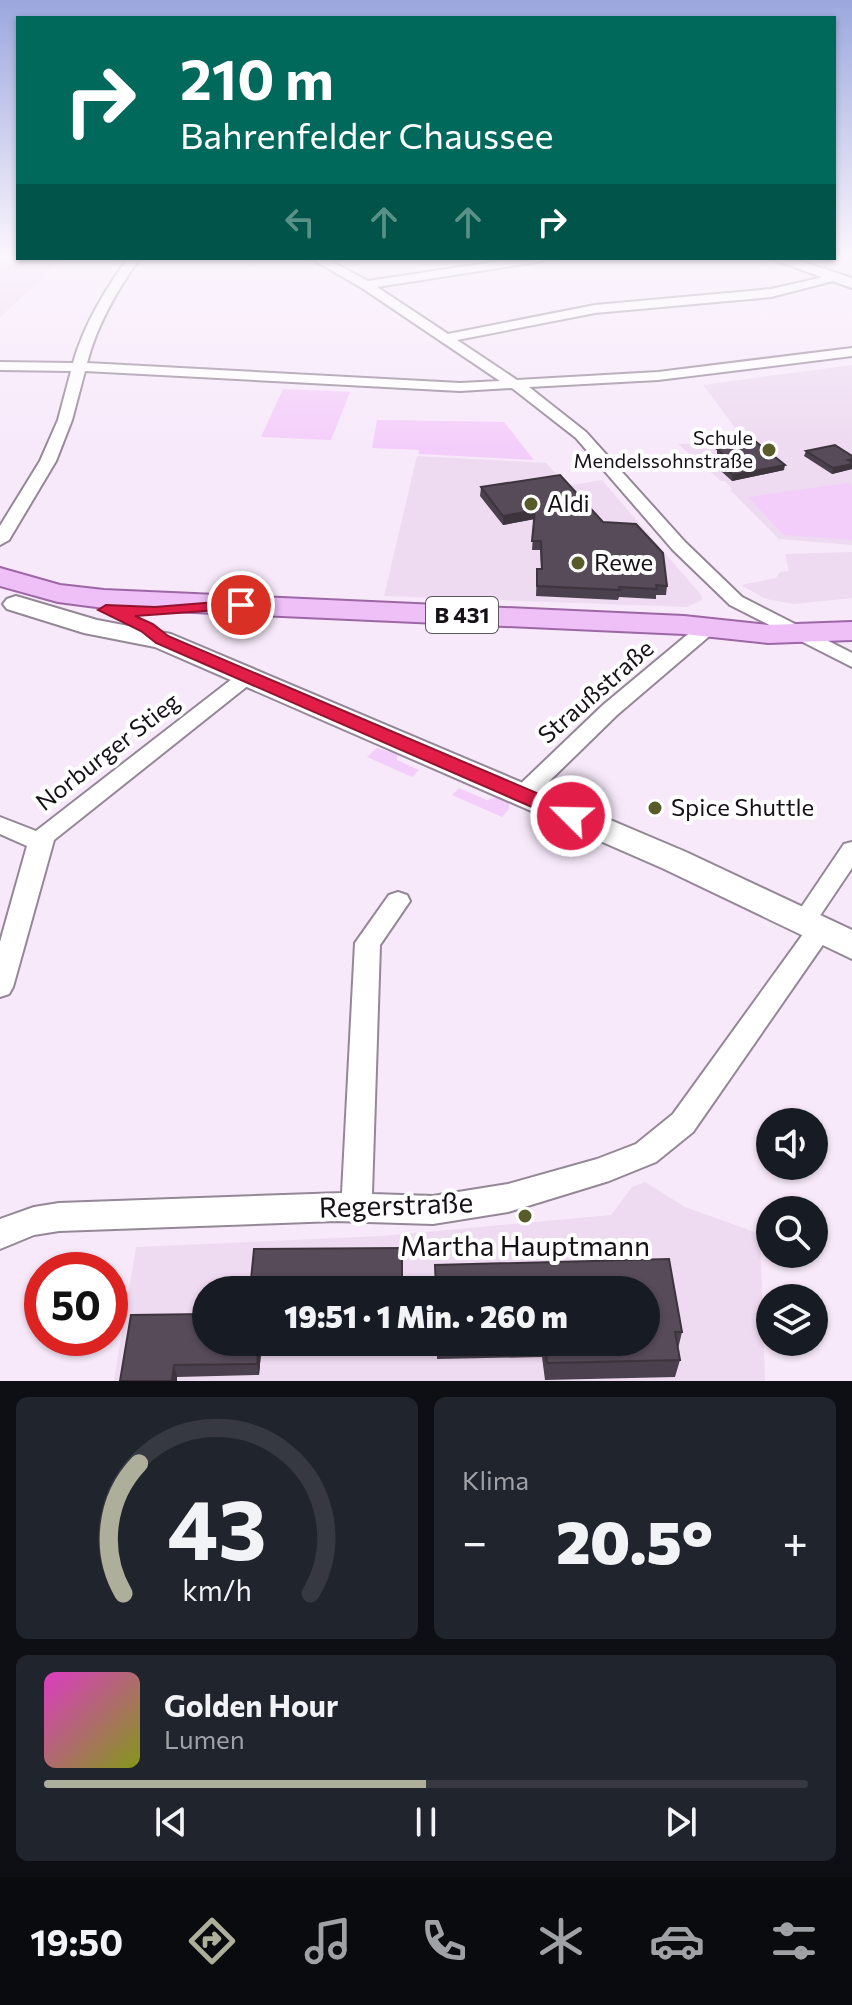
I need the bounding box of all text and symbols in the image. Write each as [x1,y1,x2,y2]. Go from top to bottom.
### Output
text: 210 m [180,43,334,112]
icon: right [48,48,152,152]
text: Bahrenfelder Chaussee [180,112,554,156]
icon: left [278,200,322,244]
icon: ahead [362,200,406,244]
icon: ahead [446,200,490,244]
icon: right [530,200,574,244]
place label: Schule Mendelssohnstraße [574,425,753,472]
marker: Schule Mendelssohnstraße [760,441,778,459]
place label: Aldi [547,488,590,517]
marker: Aldi [522,495,540,513]
place label: Rewe [594,547,653,576]
marker: Rewe [569,554,587,572]
pin [207,571,275,639]
icon: arrive [219,583,263,627]
road number: B 431 [426,597,498,633]
street label: Straußstraße [531,633,659,749]
street label: Norburger Stieg [29,686,185,816]
position arrow [529,774,613,858]
place label: Spice Shuttle [671,792,814,821]
marker: Spice Shuttle [646,799,664,817]
map controls [756,1108,828,1356]
button: sound [756,1108,828,1180]
street label: Regerstraße [318,1184,474,1224]
button: search [756,1196,828,1268]
marker: Martha Hauptmann [516,1207,534,1225]
place label: Martha Hauptmann [400,1228,650,1262]
speed limit sign: 50 [24,1252,128,1356]
button: layers [756,1284,828,1356]
text: 19:51 · 1 Min. · 260 m [284,1297,568,1334]
text: Klima [462,1464,529,1495]
text: 43 [167,1475,267,1577]
text: 20.5° [556,1503,713,1576]
text: − [462,1513,487,1567]
text: + [782,1513,808,1567]
text: km/h [182,1572,252,1607]
text: Golden Hour [164,1686,338,1723]
text: Lumen [164,1723,245,1754]
icon: previous [149,1800,193,1844]
icon: pause [404,1800,448,1844]
icon: next [659,1800,703,1844]
icon: directions [184,1913,240,1969]
icon: music [300,1913,356,1969]
icon: phone [416,1913,472,1969]
icon: climate [533,1913,589,1969]
icon: car [649,1913,705,1969]
icon: filters [766,1913,822,1969]
text: 19:50 [30,1919,123,1963]

